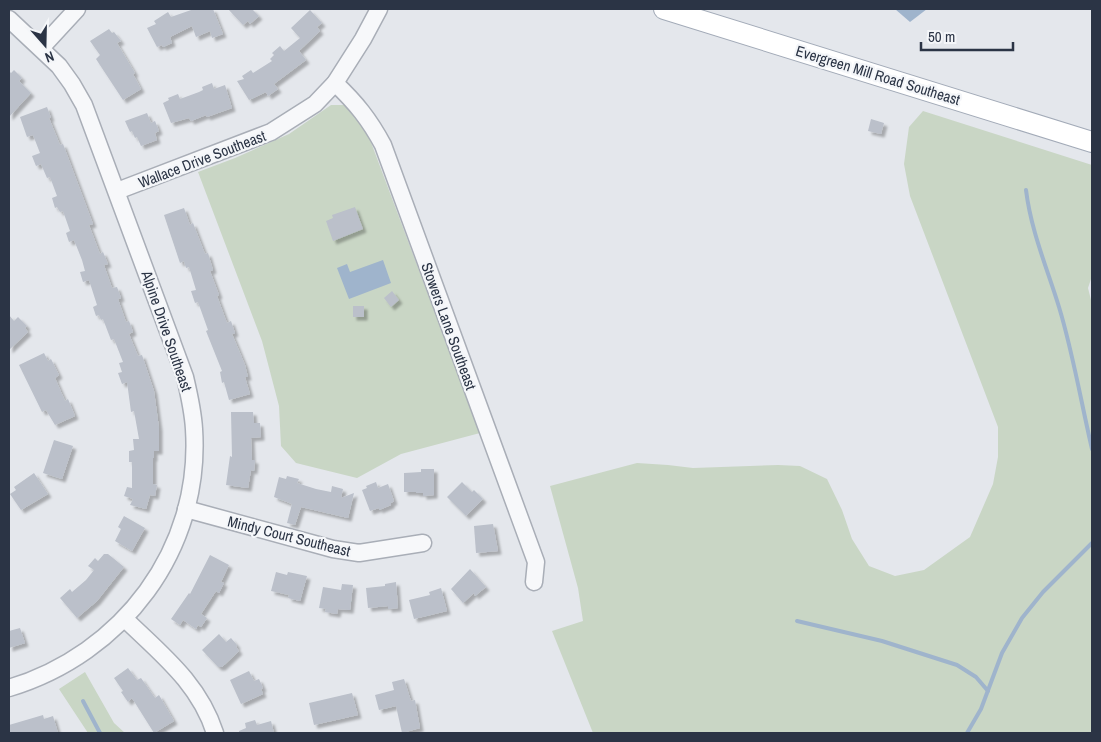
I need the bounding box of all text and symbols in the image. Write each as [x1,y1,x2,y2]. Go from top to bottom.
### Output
north arrow [20,20,70,70]
scale bar [921,20,1014,52]
text: 50 m [928,26,955,47]
street label: Evergreen Mill Road Southeast [793,40,963,110]
text: N [42,47,56,67]
street label: Wallace Drive Southeast [135,125,269,193]
street label: Stowers Lane Southeast [416,259,482,393]
street label: Alpine Drive Southeast [136,267,198,395]
street label: Mindy Court Southeast [225,511,353,562]

